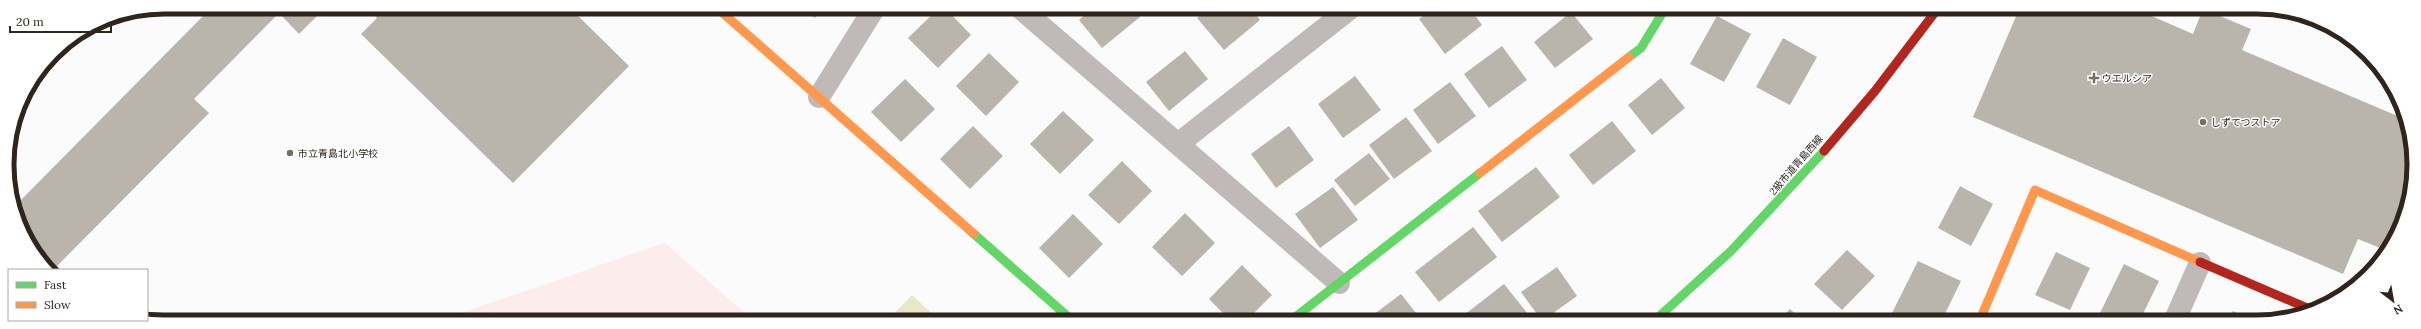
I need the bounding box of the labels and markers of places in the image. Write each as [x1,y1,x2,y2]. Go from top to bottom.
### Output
place label: ウエルシア [2102,72,2152,85]
marker: ウエルシア [2089,73,2099,83]
place label: しずてつストア [2211,116,2281,129]
marker: しずてつストア [2198,117,2208,127]
place label: 市立青島北小学校 [298,147,378,160]
marker: 市立青島北小学校 [285,148,295,158]

